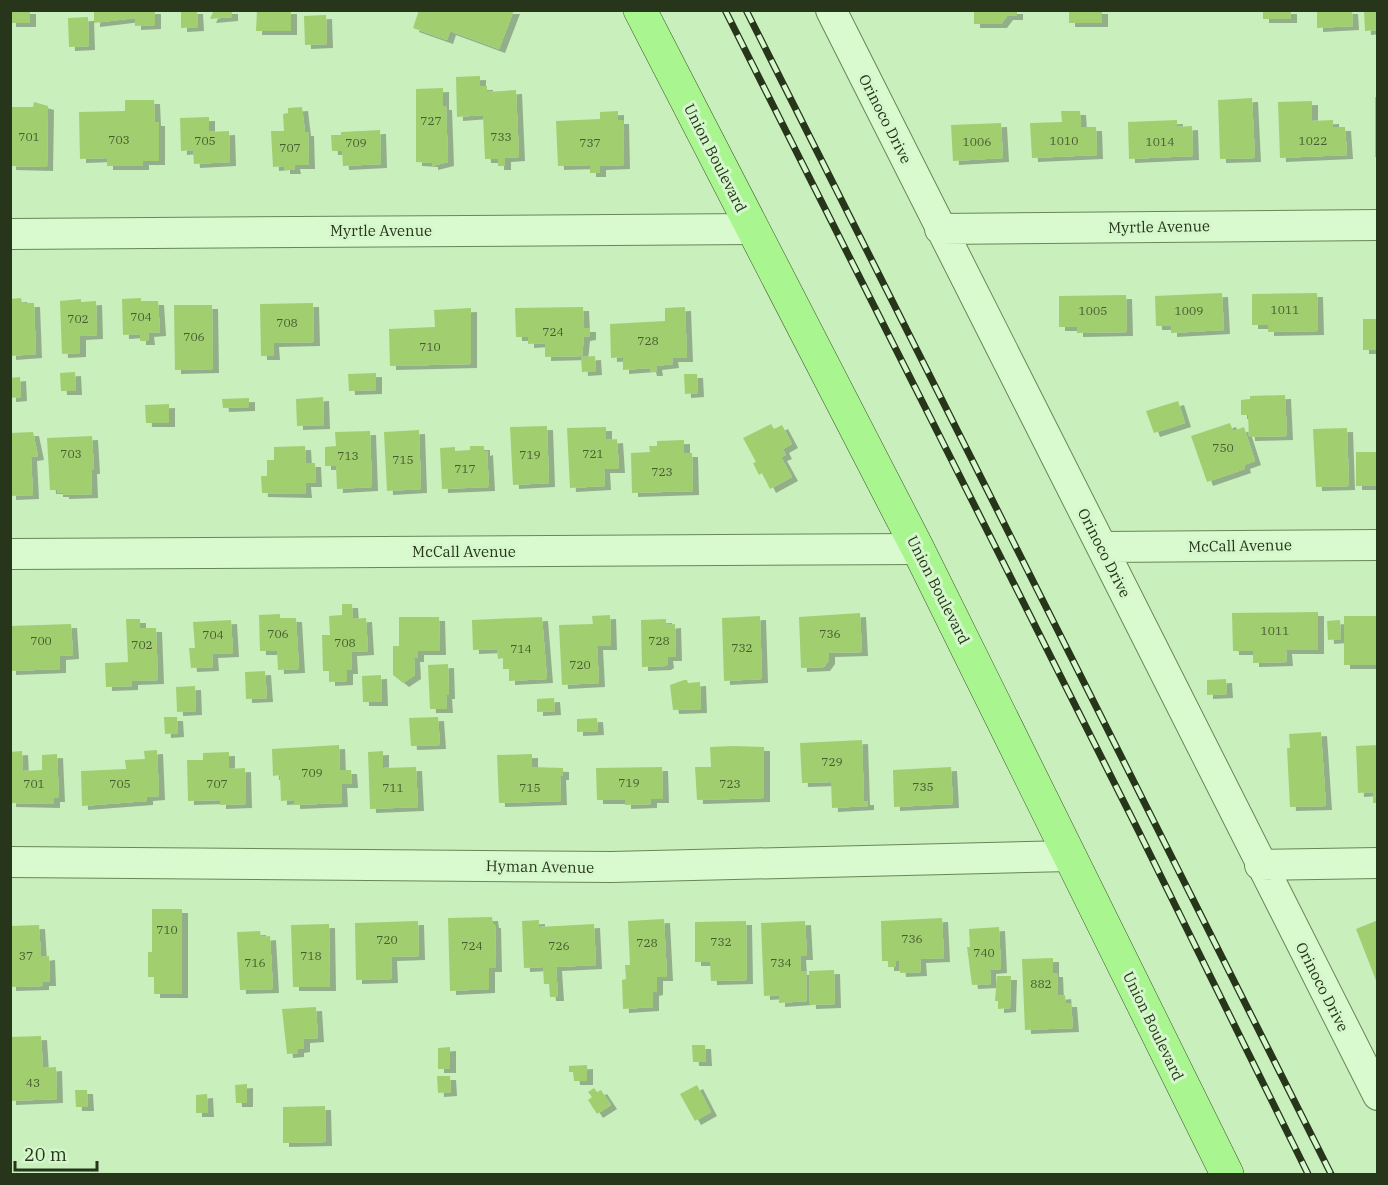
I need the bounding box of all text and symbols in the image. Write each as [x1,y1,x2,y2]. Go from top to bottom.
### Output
street label: Orinoco Drive [855,71,916,167]
street label: Union Boulevard [680,100,751,215]
house number: 727 [420,113,442,128]
house number: 701 [18,129,40,144]
house number: 733 [490,129,512,144]
house number: 703 [108,132,130,147]
house number: 705 [194,133,216,148]
house number: 1010 [1050,133,1078,148]
house number: 1022 [1299,133,1327,148]
house number: 1006 [963,134,991,149]
house number: 1014 [1146,134,1174,149]
house number: 709 [345,135,367,150]
house number: 737 [579,135,601,150]
house number: 707 [279,140,301,155]
street label: Myrtle Avenue [1108,216,1210,237]
street label: Myrtle Avenue [330,221,432,240]
house number: 1011 [1271,302,1299,317]
house number: 1005 [1079,303,1107,318]
house number: 1009 [1175,303,1203,318]
house number: 704 [130,309,152,324]
house number: 702 [67,311,89,326]
house number: 708 [276,315,298,330]
house number: 724 [542,324,564,339]
house number: 706 [183,329,205,344]
house number: 728 [637,333,659,348]
house number: 710 [419,339,441,354]
house number: 750 [1212,440,1234,455]
house number: 703 [60,446,82,461]
house number: 721 [582,446,604,461]
house number: 719 [519,447,541,462]
house number: 713 [337,448,359,463]
house number: 715 [392,452,414,467]
house number: 717 [454,461,476,476]
house number: 723 [651,464,673,479]
street label: Orinoco Drive [1074,505,1135,601]
street label: Union Boulevard [903,532,974,647]
street label: McCall Avenue [1188,535,1292,556]
street label: McCall Avenue [412,542,516,561]
house number: 1011 [1261,623,1289,638]
house number: 706 [267,626,289,641]
house number: 736 [819,626,841,641]
house number: 704 [202,627,224,642]
house number: 700 [30,633,52,648]
house number: 728 [648,633,670,648]
house number: 708 [334,635,356,650]
house number: 702 [131,637,153,652]
house number: 732 [731,640,753,655]
house number: 714 [510,641,532,656]
house number: 720 [569,657,591,672]
house number: 729 [821,754,843,769]
house number: 709 [301,765,323,780]
house number: 719 [618,775,640,790]
house number: 701 [23,776,45,791]
house number: 705 [109,776,131,791]
house number: 707 [206,776,228,791]
house number: 723 [719,776,741,791]
house number: 735 [912,779,934,794]
house number: 711 [382,780,404,795]
house number: 715 [519,780,541,795]
street label: Hyman Avenue [486,856,594,877]
house number: 710 [156,922,178,937]
house number: 736 [901,931,923,946]
house number: 720 [376,932,398,947]
house number: 732 [710,934,732,949]
house number: 728 [636,935,658,950]
house number: 724 [461,938,483,953]
house number: 726 [548,938,570,953]
street label: Orinoco Drive [1292,939,1353,1035]
house number: 740 [973,945,995,960]
house number: 37 [19,948,33,963]
house number: 718 [300,948,322,963]
house number: 716 [244,955,266,970]
house number: 734 [770,955,792,970]
street label: Union Boulevard [1119,968,1188,1083]
house number: 882 [1030,976,1052,991]
house number: 43 [26,1075,40,1090]
scale bar [15,1134,98,1172]
text: 20 m [24,1143,67,1166]

